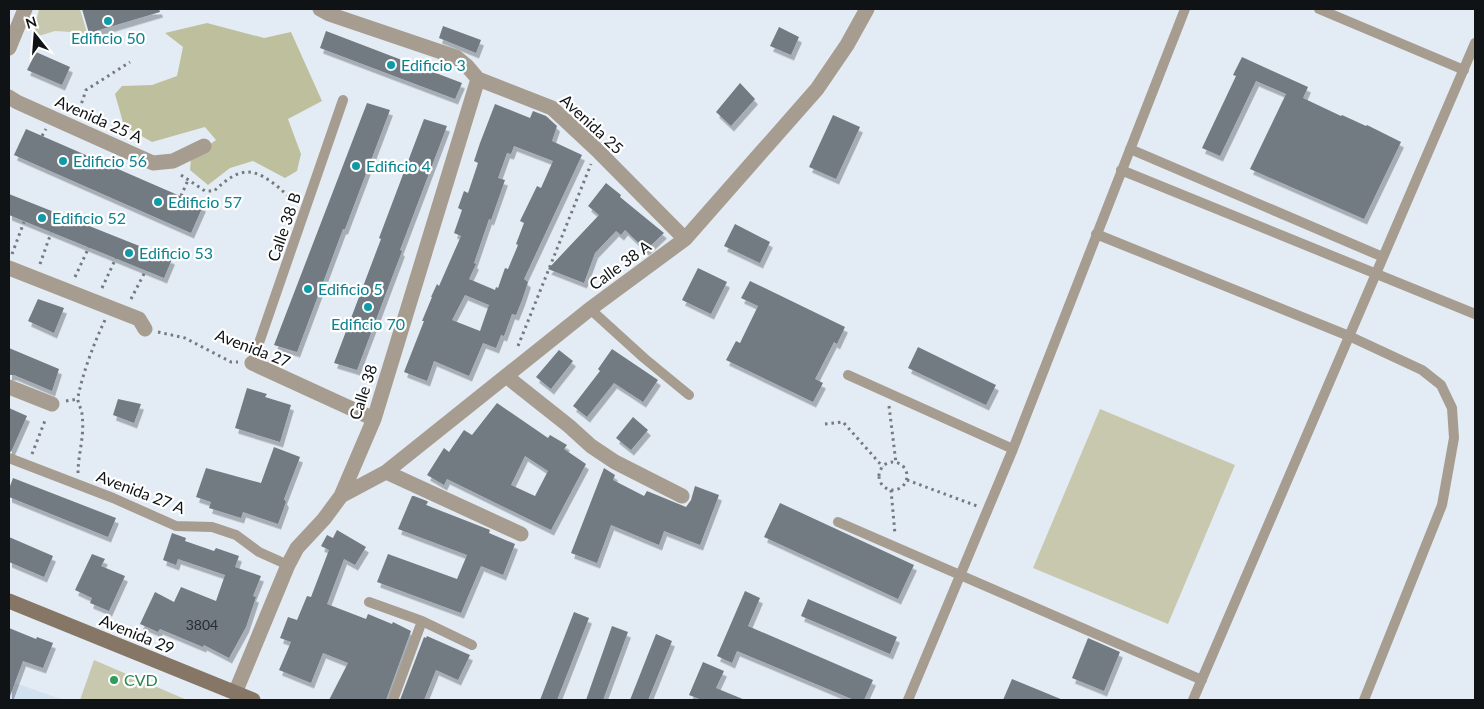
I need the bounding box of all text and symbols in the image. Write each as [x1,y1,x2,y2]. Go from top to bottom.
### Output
north arrow [10,10,60,60]
text: N [23,12,39,32]
marker: Edificio 50 [102,15,114,27]
place label: Edificio 50 [71,28,145,47]
place label: Edificio 3 [401,55,466,74]
marker: Edificio 3 [385,59,397,71]
street label: Avenida 25 [557,90,628,158]
street label: Avenida 25 A [53,91,146,146]
place label: Edificio 56 [73,151,147,170]
marker: Edificio 56 [57,155,69,167]
place label: Edificio 4 [366,156,431,175]
marker: Edificio 4 [350,160,362,172]
street label: Calle 38 B [263,190,304,264]
place label: Edificio 57 [168,192,242,211]
marker: Edificio 57 [152,196,164,208]
place label: Edificio 52 [52,208,126,227]
marker: Edificio 52 [36,212,48,224]
street label: Calle 38 A [585,236,654,293]
place label: Edificio 53 [139,243,213,262]
marker: Edificio 53 [123,247,135,259]
place label: Edificio 5 [318,279,383,298]
marker: Edificio 5 [302,283,314,295]
marker: Edificio 70 [362,301,374,313]
place label: Edificio 70 [331,314,405,333]
street label: Avenida 27 [213,325,293,371]
street label: Calle 38 [345,362,380,422]
street label: Avenida 27 A [94,466,188,517]
street label: Avenida 29 [97,610,177,657]
house number: 3804 [186,616,218,633]
place label: CVD [124,670,158,689]
marker: CVD [108,674,120,686]

